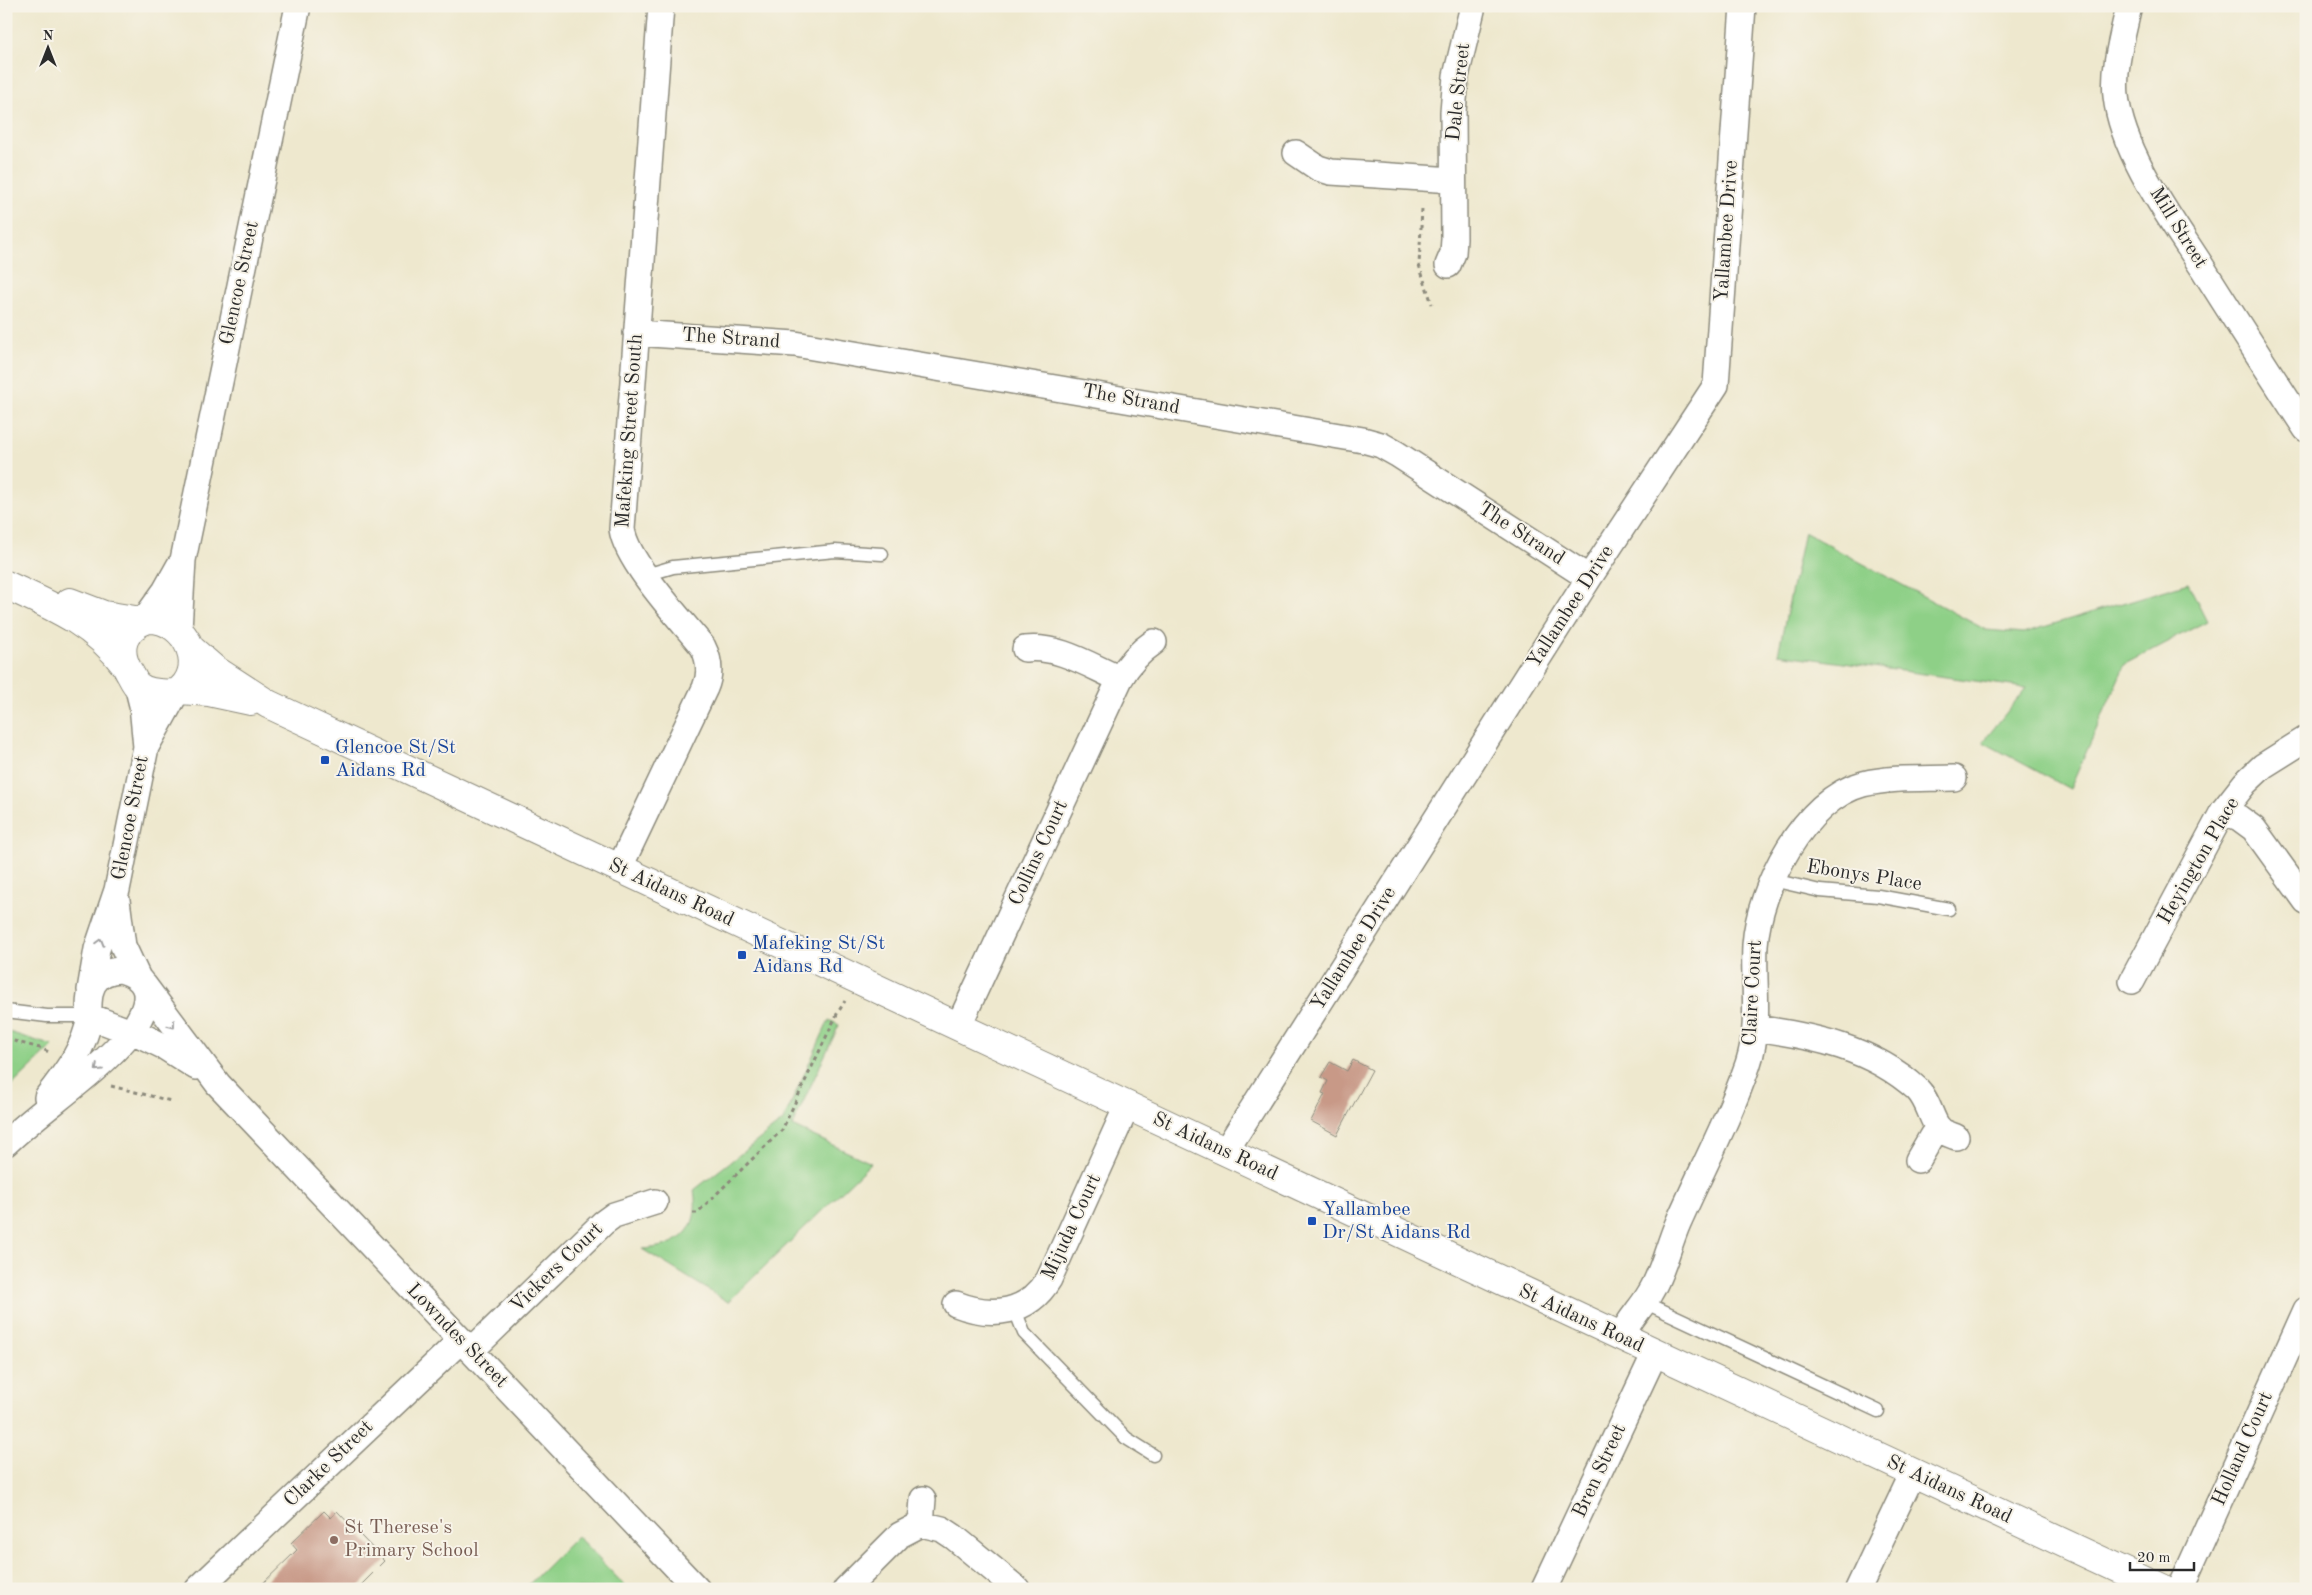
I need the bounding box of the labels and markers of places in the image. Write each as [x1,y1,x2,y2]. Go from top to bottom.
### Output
place label: Glencoe St/St Aidans Rd [335,738,456,781]
marker: Glencoe St/St Aidans Rd [319,754,331,766]
place label: Mafeking St/St Aidans Rd [752,934,885,977]
marker: Mafeking St/St Aidans Rd [736,949,748,961]
place label: Yallambee Dr/St Aidans Rd [1322,1200,1471,1243]
marker: Yallambee Dr/St Aidans Rd [1306,1215,1318,1227]
place label: St Therese's Primary School [344,1518,479,1561]
marker: St Therese's Primary School [328,1534,340,1546]

